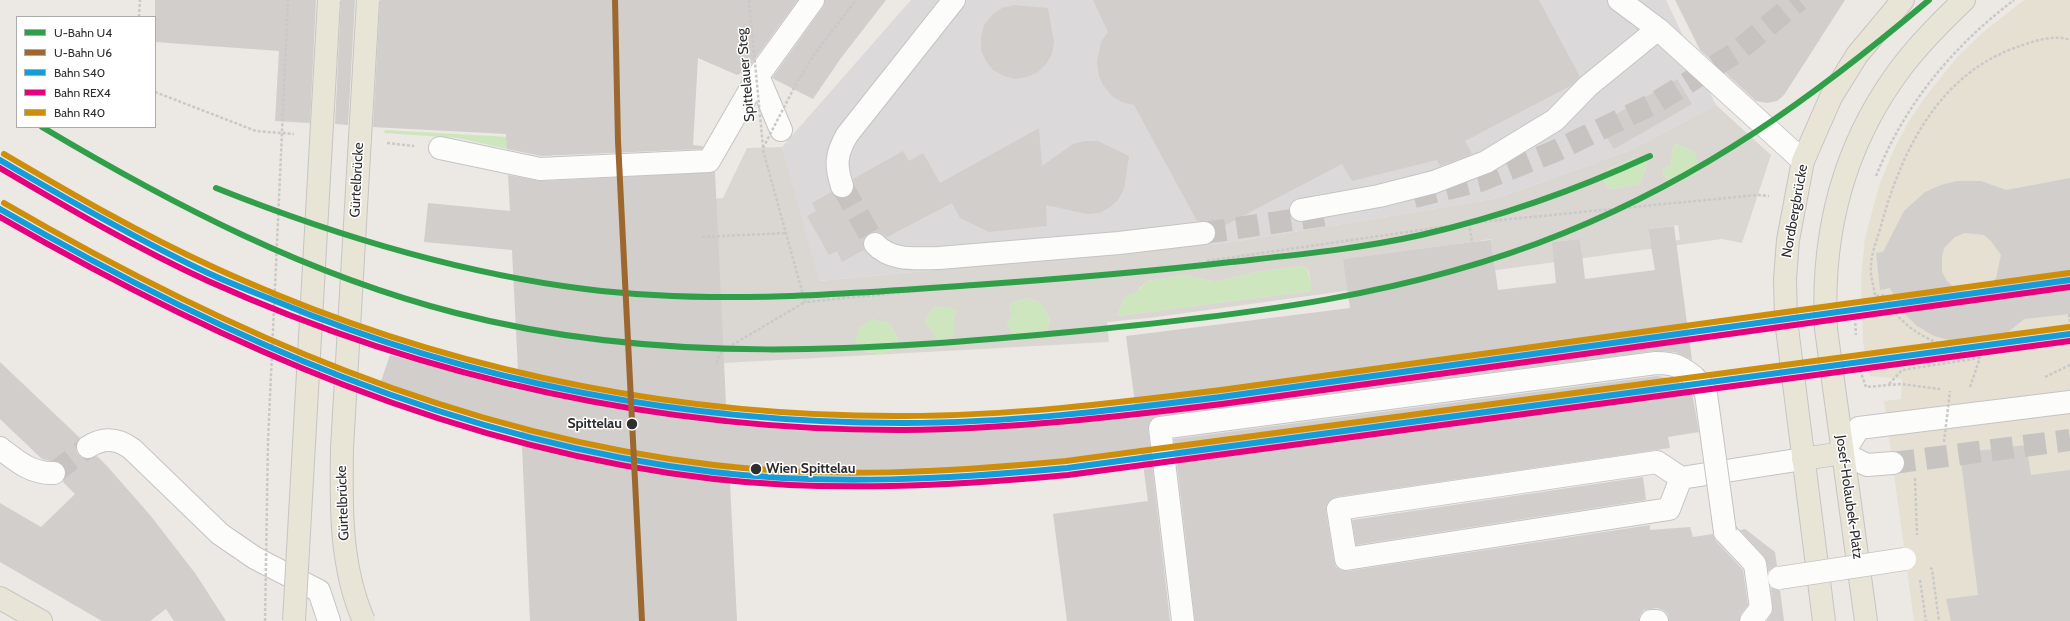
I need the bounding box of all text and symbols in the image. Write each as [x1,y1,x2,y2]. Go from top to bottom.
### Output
legend [16,16,156,128]
text: U-Bahn U4 [54,25,112,40]
street label: Spittelauer Steg [734,27,758,123]
text: U-Bahn U6 [54,45,112,60]
text: Bahn S40 [54,65,105,80]
text: Bahn REX4 [54,85,111,100]
text: Bahn R40 [54,105,105,120]
street label: Gürtelbrücke [347,142,367,218]
street label: Nordbergbrücke [1779,163,1811,259]
place label: Spittelau [567,416,622,432]
marker: Spittelau [625,417,639,431]
street label: Josef-Holaubek-Platz [1832,434,1866,560]
place label: Wien Spittelau [766,461,855,477]
marker: Wien Spittelau [749,462,763,476]
street label: Gürtelbrücke [333,465,353,541]

